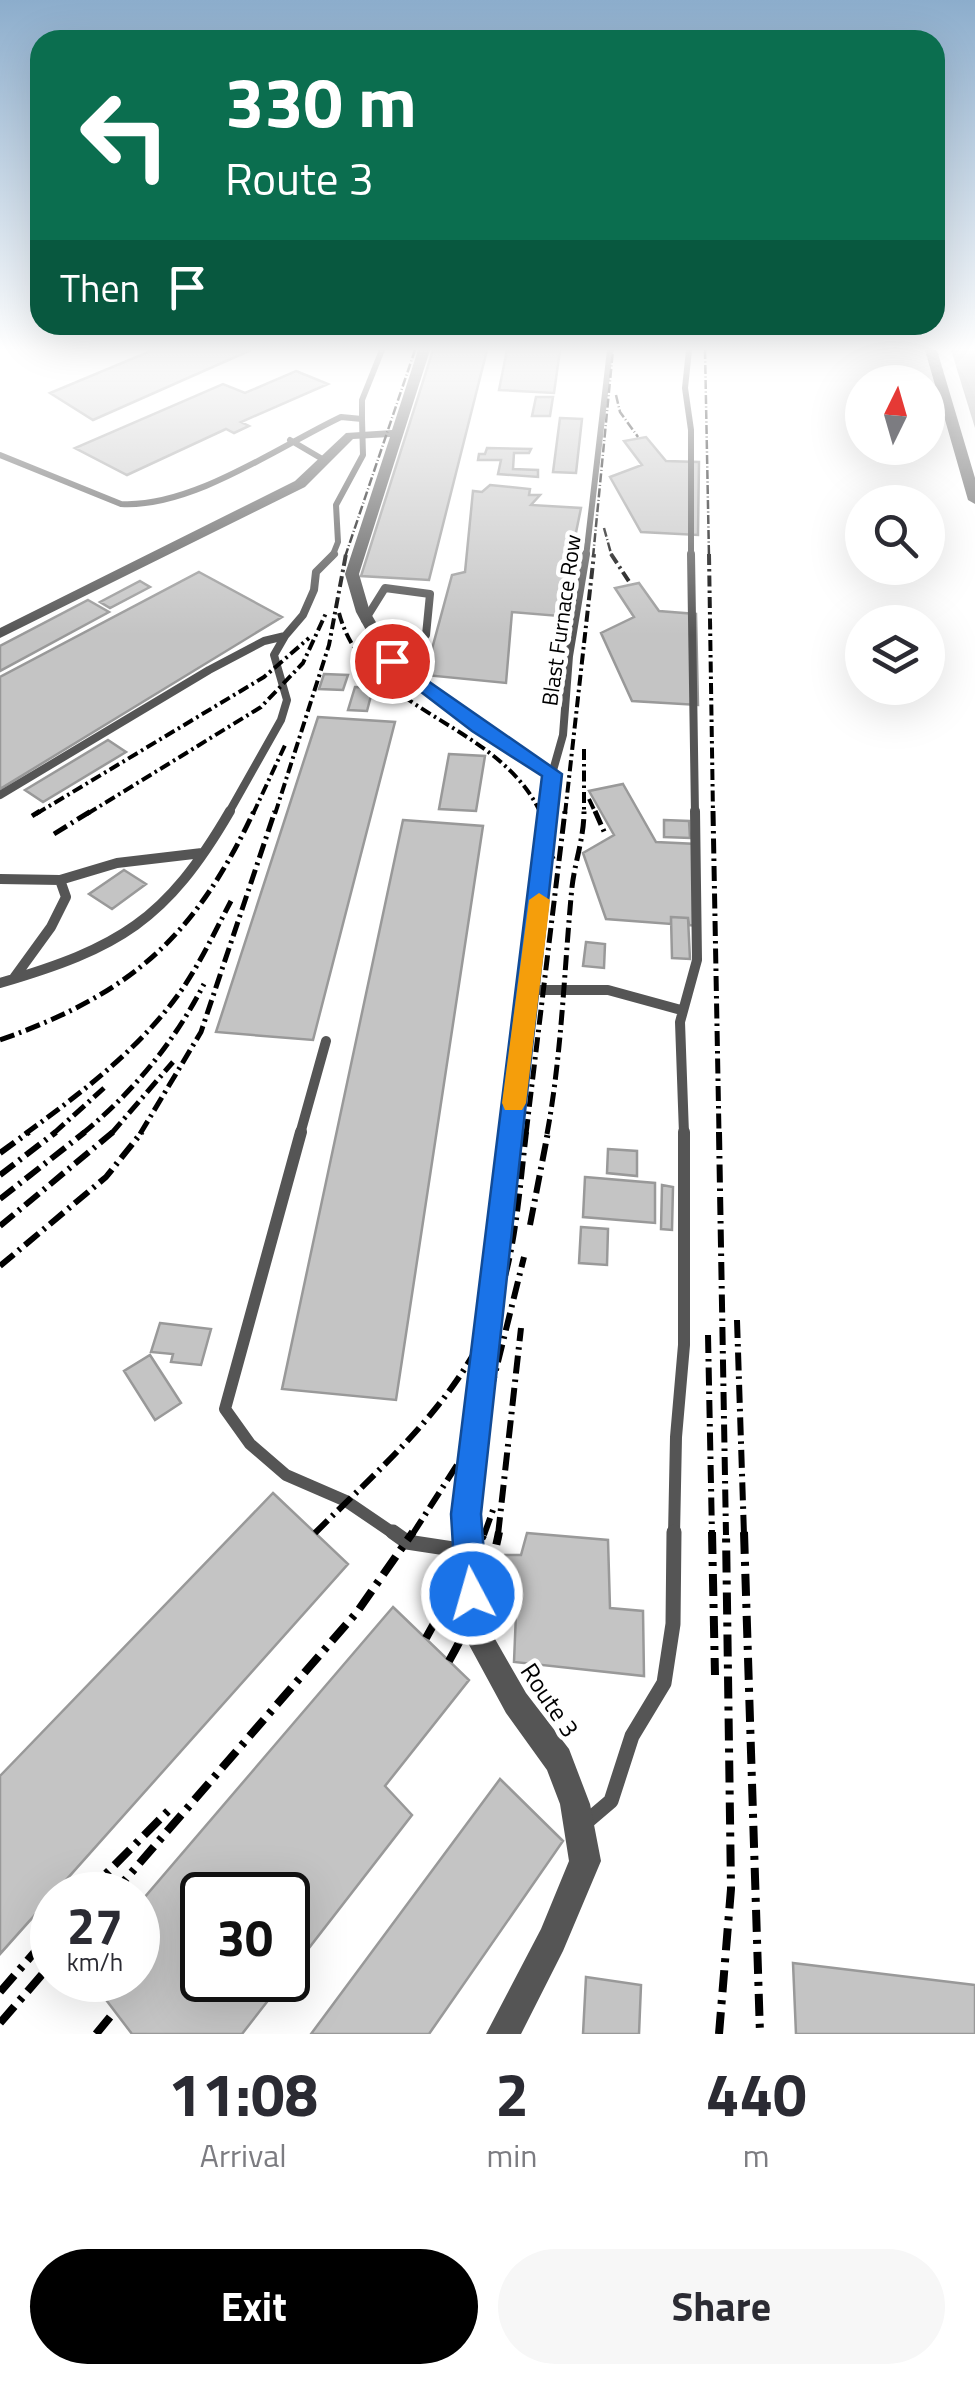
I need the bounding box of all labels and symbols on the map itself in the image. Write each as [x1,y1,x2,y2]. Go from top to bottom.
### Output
north arrow [845,365,945,465]
street label: Blast Furnace Row [532,532,590,708]
pin [350,619,435,704]
position arrow [420,1542,524,1646]
street label: Route 3 [511,1655,589,1745]
speed limit sign: 30 [180,1872,310,2002]

